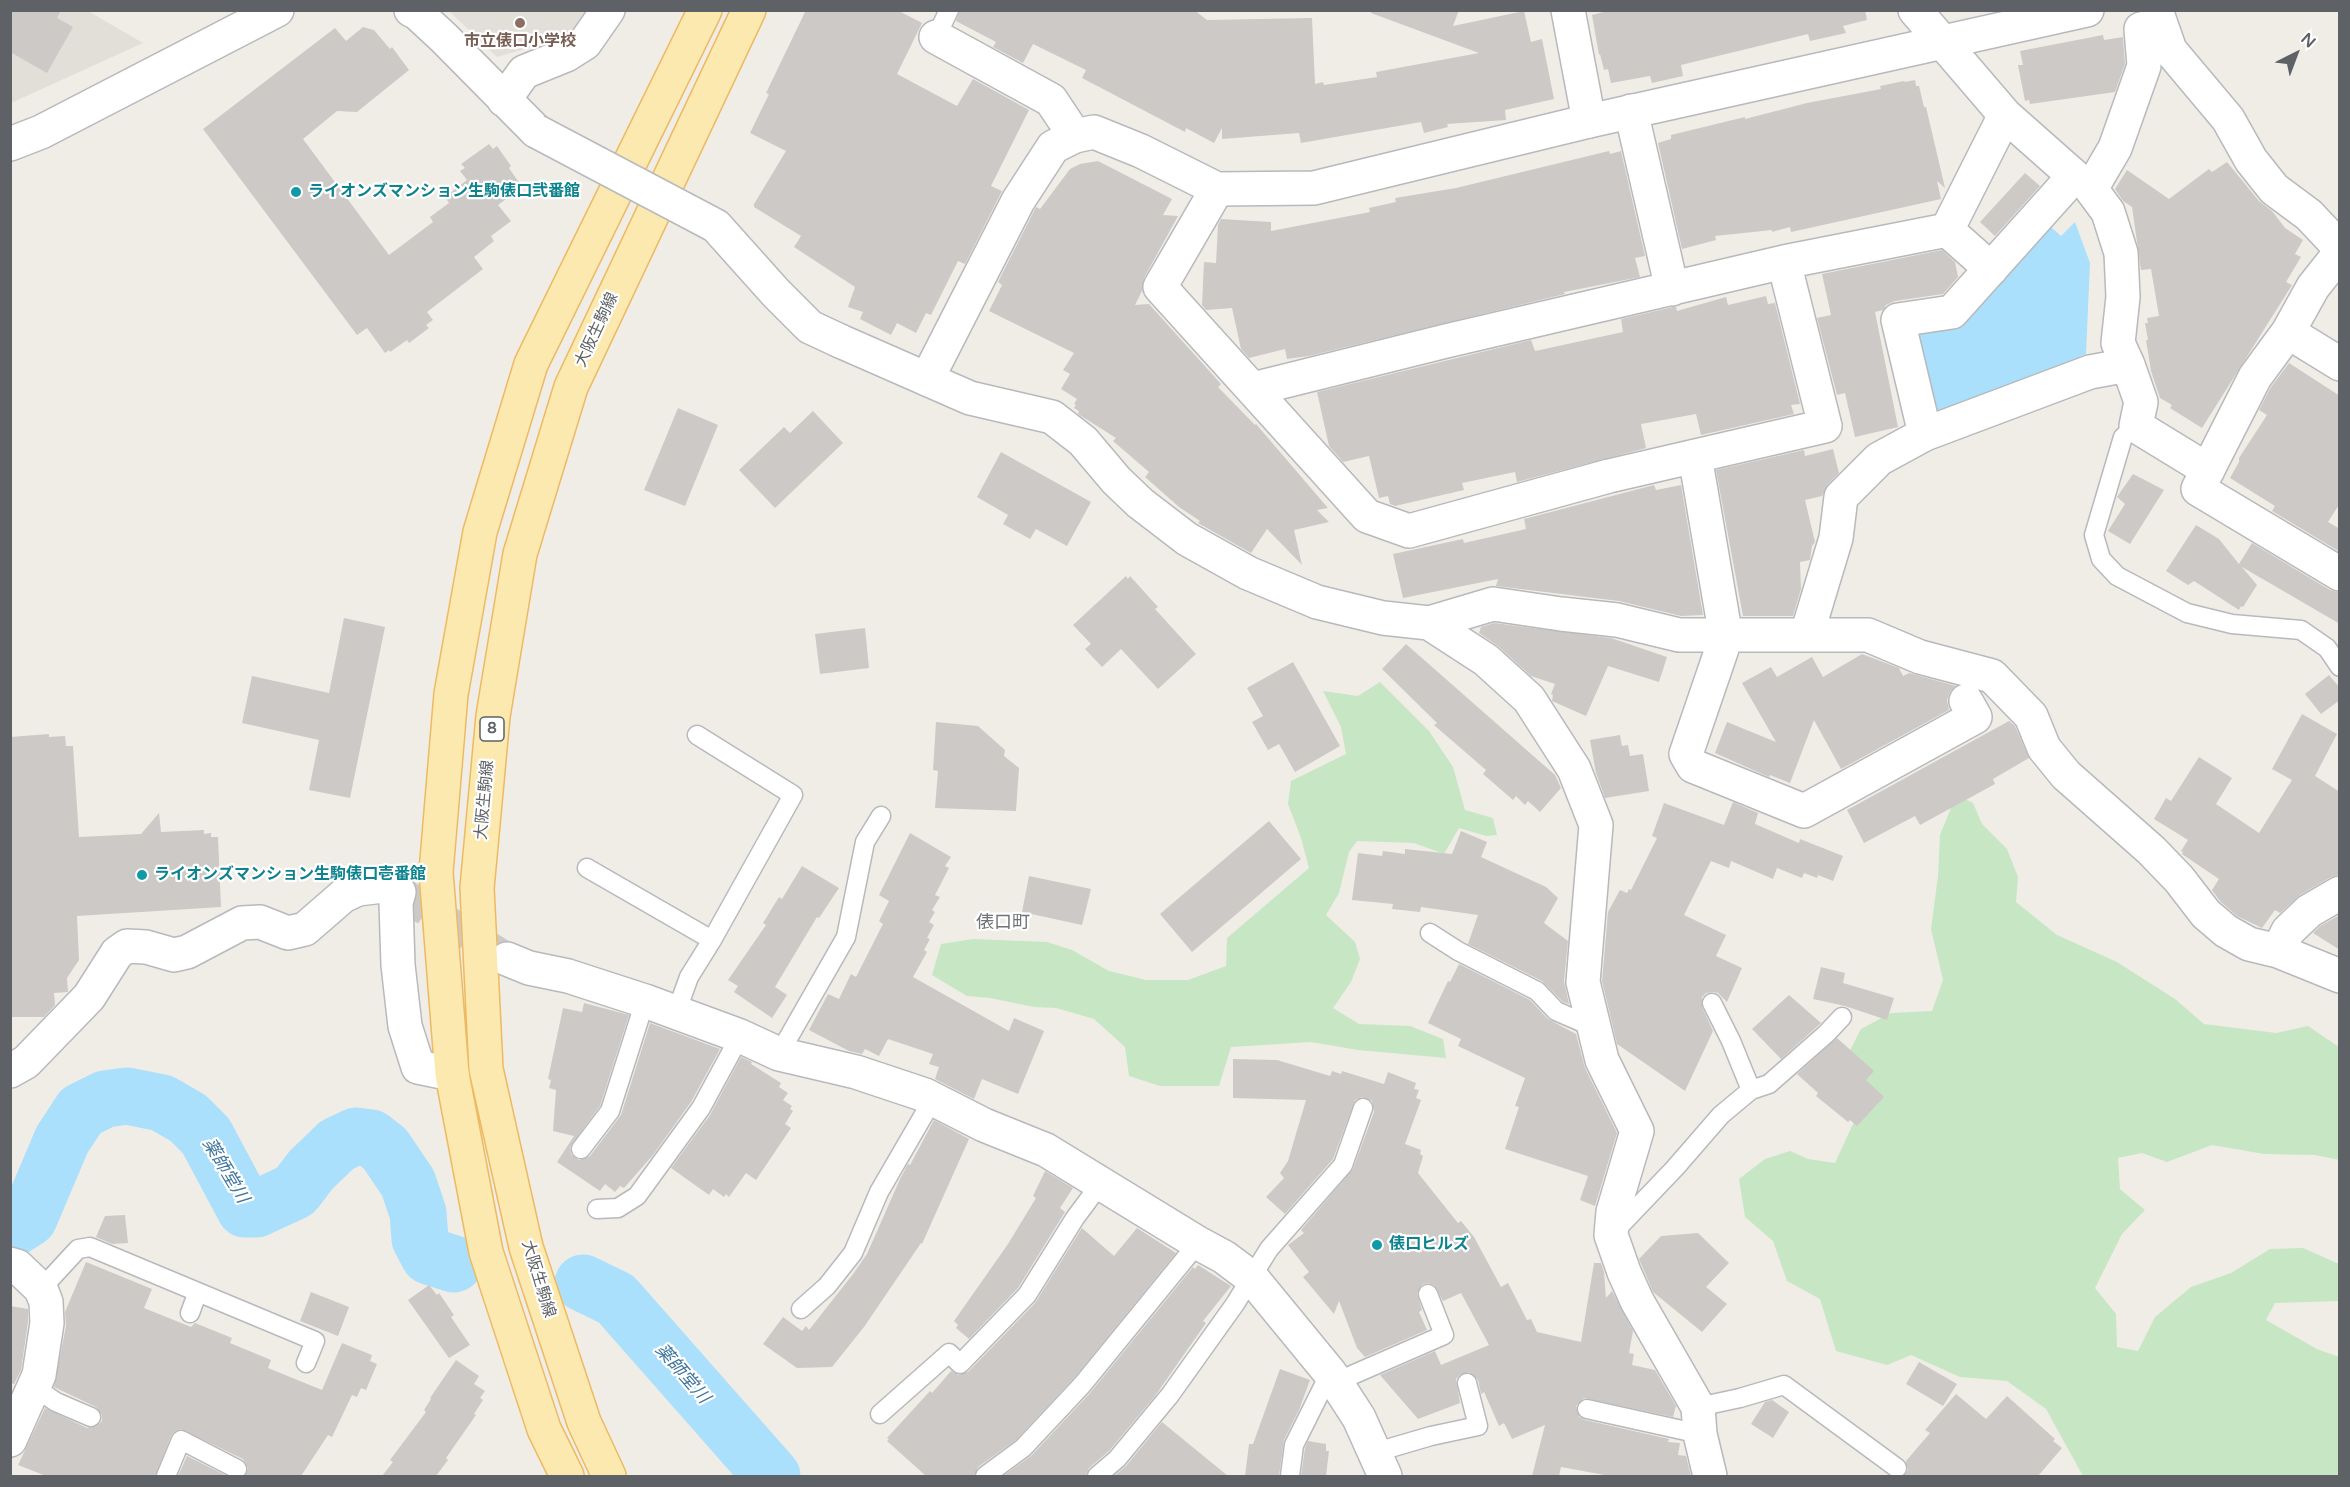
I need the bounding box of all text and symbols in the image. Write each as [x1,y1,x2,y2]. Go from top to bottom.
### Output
marker: 市立俵口小学校 [513,16,527,30]
north arrow [2266,24,2326,84]
text: N [2297,29,2320,52]
place label: 市立俵口小学校 [464,32,576,52]
place label: ライオンズマンション生駒俵口弐番館 [308,182,580,202]
marker: ライオンズマンション生駒俵口弐番館 [289,185,303,199]
street label: 大阪生駒線 [571,290,623,370]
road number: 8 [480,717,504,741]
street label: 大阪生駒線 [472,759,498,841]
place label: ライオンズマンション生駒俵口壱番館 [154,865,426,885]
marker: ライオンズマンション生駒俵口壱番館 [135,868,149,882]
district label: 俵口町 [976,912,1030,934]
water label: 薬師堂川 [197,1135,253,1207]
place label: 俵口ヒルズ [1389,1235,1469,1255]
street label: 大阪生駒線 [517,1238,559,1320]
marker: 俵口ヒルズ [1370,1238,1384,1252]
water label: 薬師堂川 [650,1340,714,1408]

